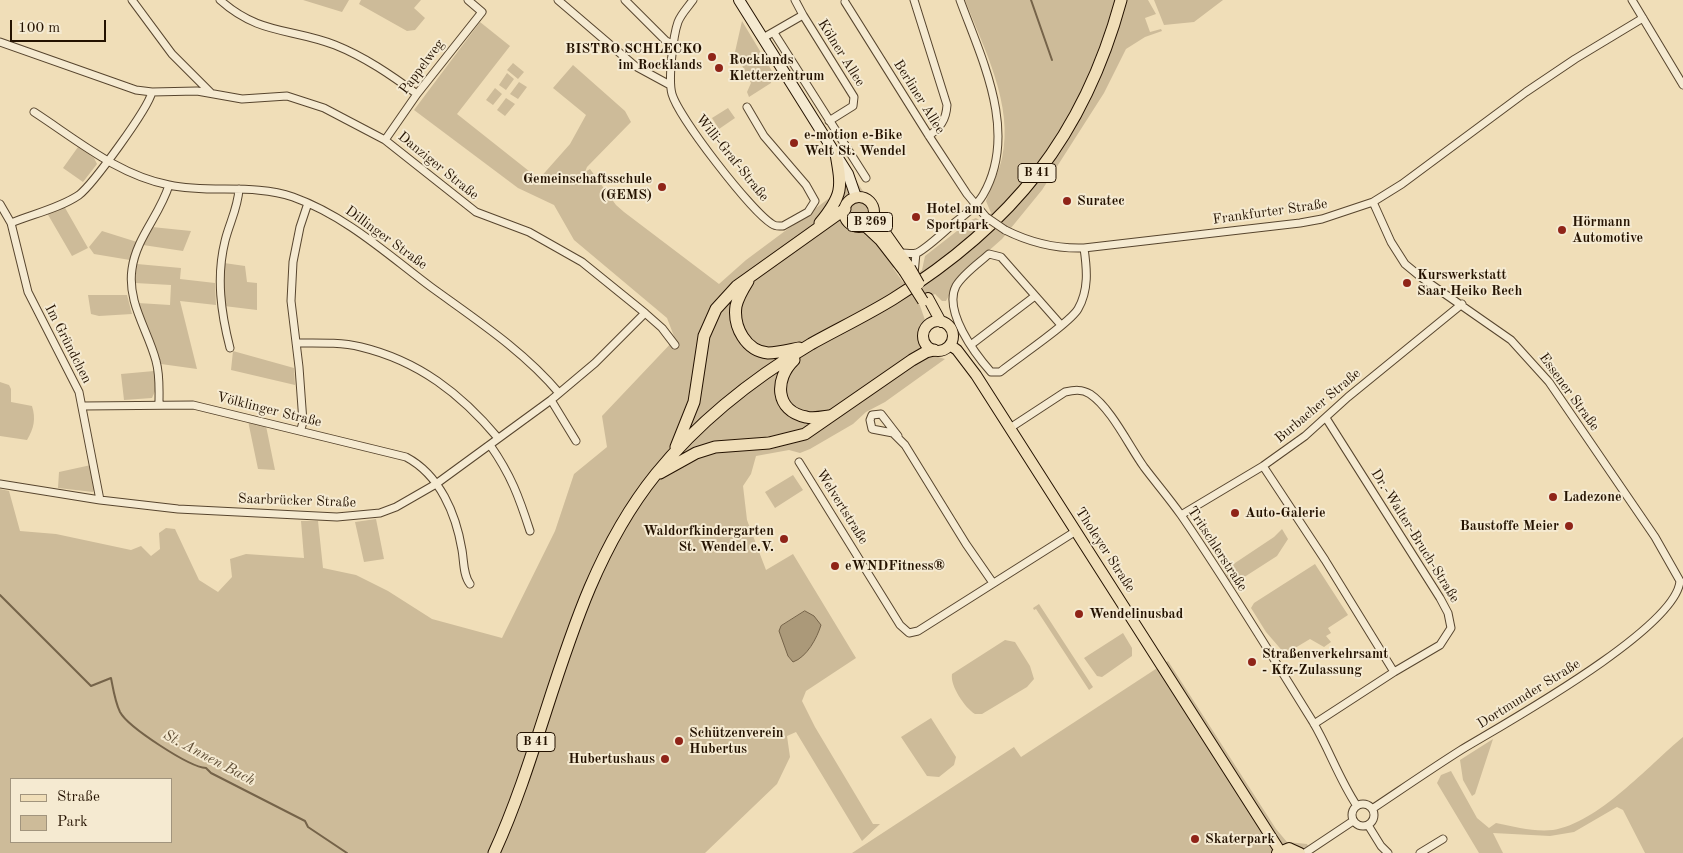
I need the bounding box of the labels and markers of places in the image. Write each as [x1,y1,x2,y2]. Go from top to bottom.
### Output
place label: BISTRO SCHLECKO im Rocklands [565,41,702,74]
marker: BISTRO SCHLECKO im Rocklands [706,51,718,63]
place label: Rocklands Kletterzentrum [729,52,824,84]
marker: Rocklands Kletterzentrum [713,62,725,74]
place label: e-motion e-Bike Welt St. Wendel [804,127,906,160]
marker: e-motion e-Bike Welt St. Wendel [788,137,800,149]
place label: Gemeinschaftsschule (GEMS) [523,171,652,203]
marker: Gemeinschaftsschule (GEMS) [656,181,668,193]
place label: Suratec [1077,193,1125,209]
marker: Suratec [1061,195,1073,207]
place label: Hotel am Sportpark [926,201,989,233]
marker: Hotel am Sportpark [910,211,922,223]
place label: Hörmann Automotive [1572,214,1643,246]
marker: Hörmann Automotive [1556,224,1568,236]
place label: Kurswerkstatt Saar Heiko Rech [1417,267,1522,300]
marker: Kurswerkstatt Saar Heiko Rech [1401,277,1413,289]
place label: Ladezone [1563,489,1622,505]
marker: Ladezone [1547,491,1559,503]
place label: Auto-Galerie [1245,505,1326,521]
marker: Auto-Galerie [1229,507,1241,519]
place label: Baustoffe Meier [1460,518,1559,534]
marker: Baustoffe Meier [1563,520,1575,532]
place label: Waldorfkindergarten St. Wendel e.V. [643,523,774,556]
marker: Waldorfkindergarten St. Wendel e.V. [778,533,790,545]
place label: eWNDFitness® [845,558,945,574]
marker: eWNDFitness® [829,560,841,572]
place label: Wendelinusbad [1089,606,1183,622]
marker: Wendelinusbad [1073,608,1085,620]
place label: Straßenverkehrsamt - Kfz-Zulassung [1262,646,1388,679]
marker: Straßenverkehrsamt - Kfz-Zulassung [1246,656,1258,668]
place label: Schützenverein Hubertus [689,725,784,758]
marker: Schützenverein Hubertus [673,735,685,747]
place label: Hubertushaus [568,751,655,767]
marker: Hubertushaus [659,753,671,765]
place label: Skaterpark [1205,831,1275,847]
marker: Skaterpark [1189,833,1201,845]

